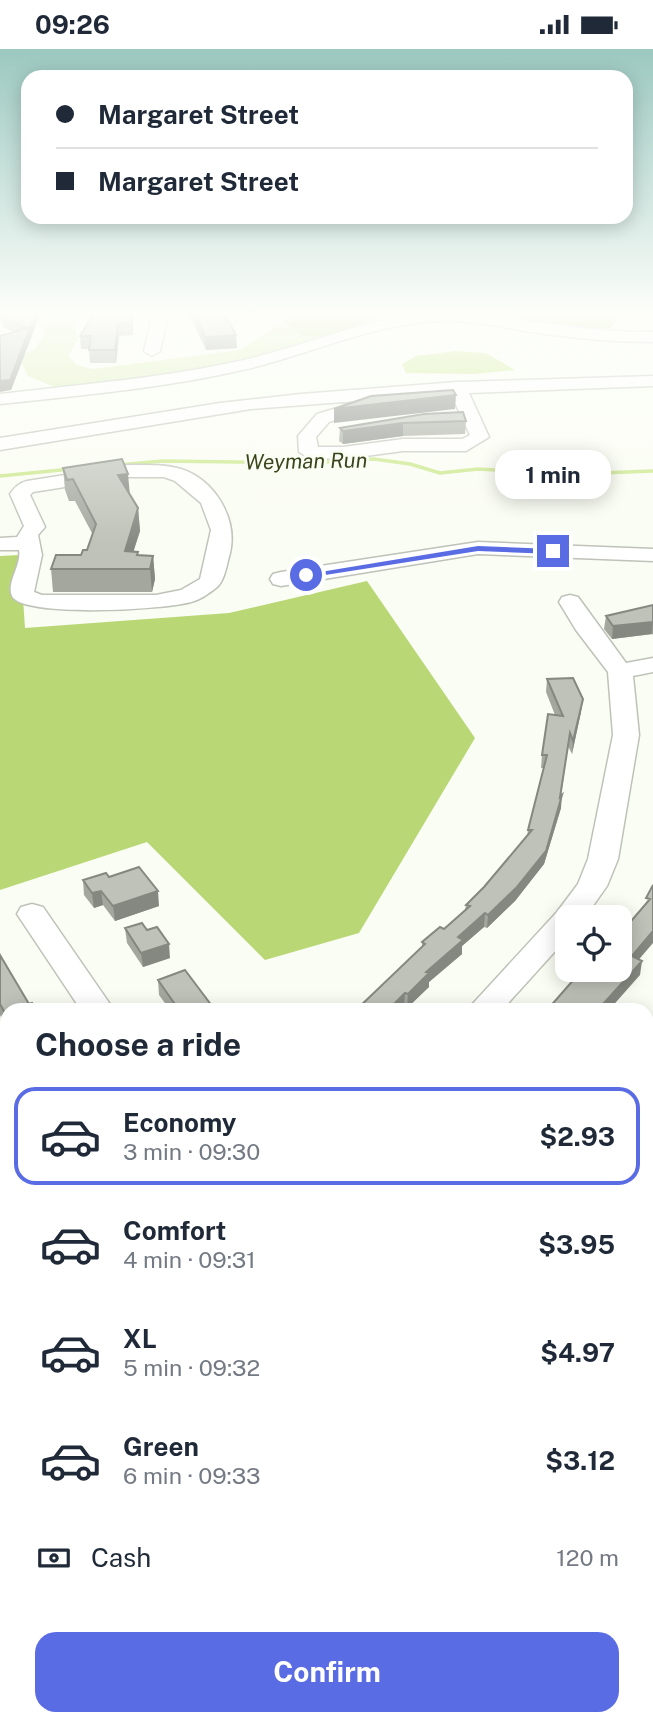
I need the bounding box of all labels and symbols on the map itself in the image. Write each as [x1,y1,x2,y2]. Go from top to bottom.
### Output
water label: Weyman Run [244,447,368,475]
callout: 1 min [495,449,611,498]
route end [537,535,569,567]
route start [290,559,322,591]

